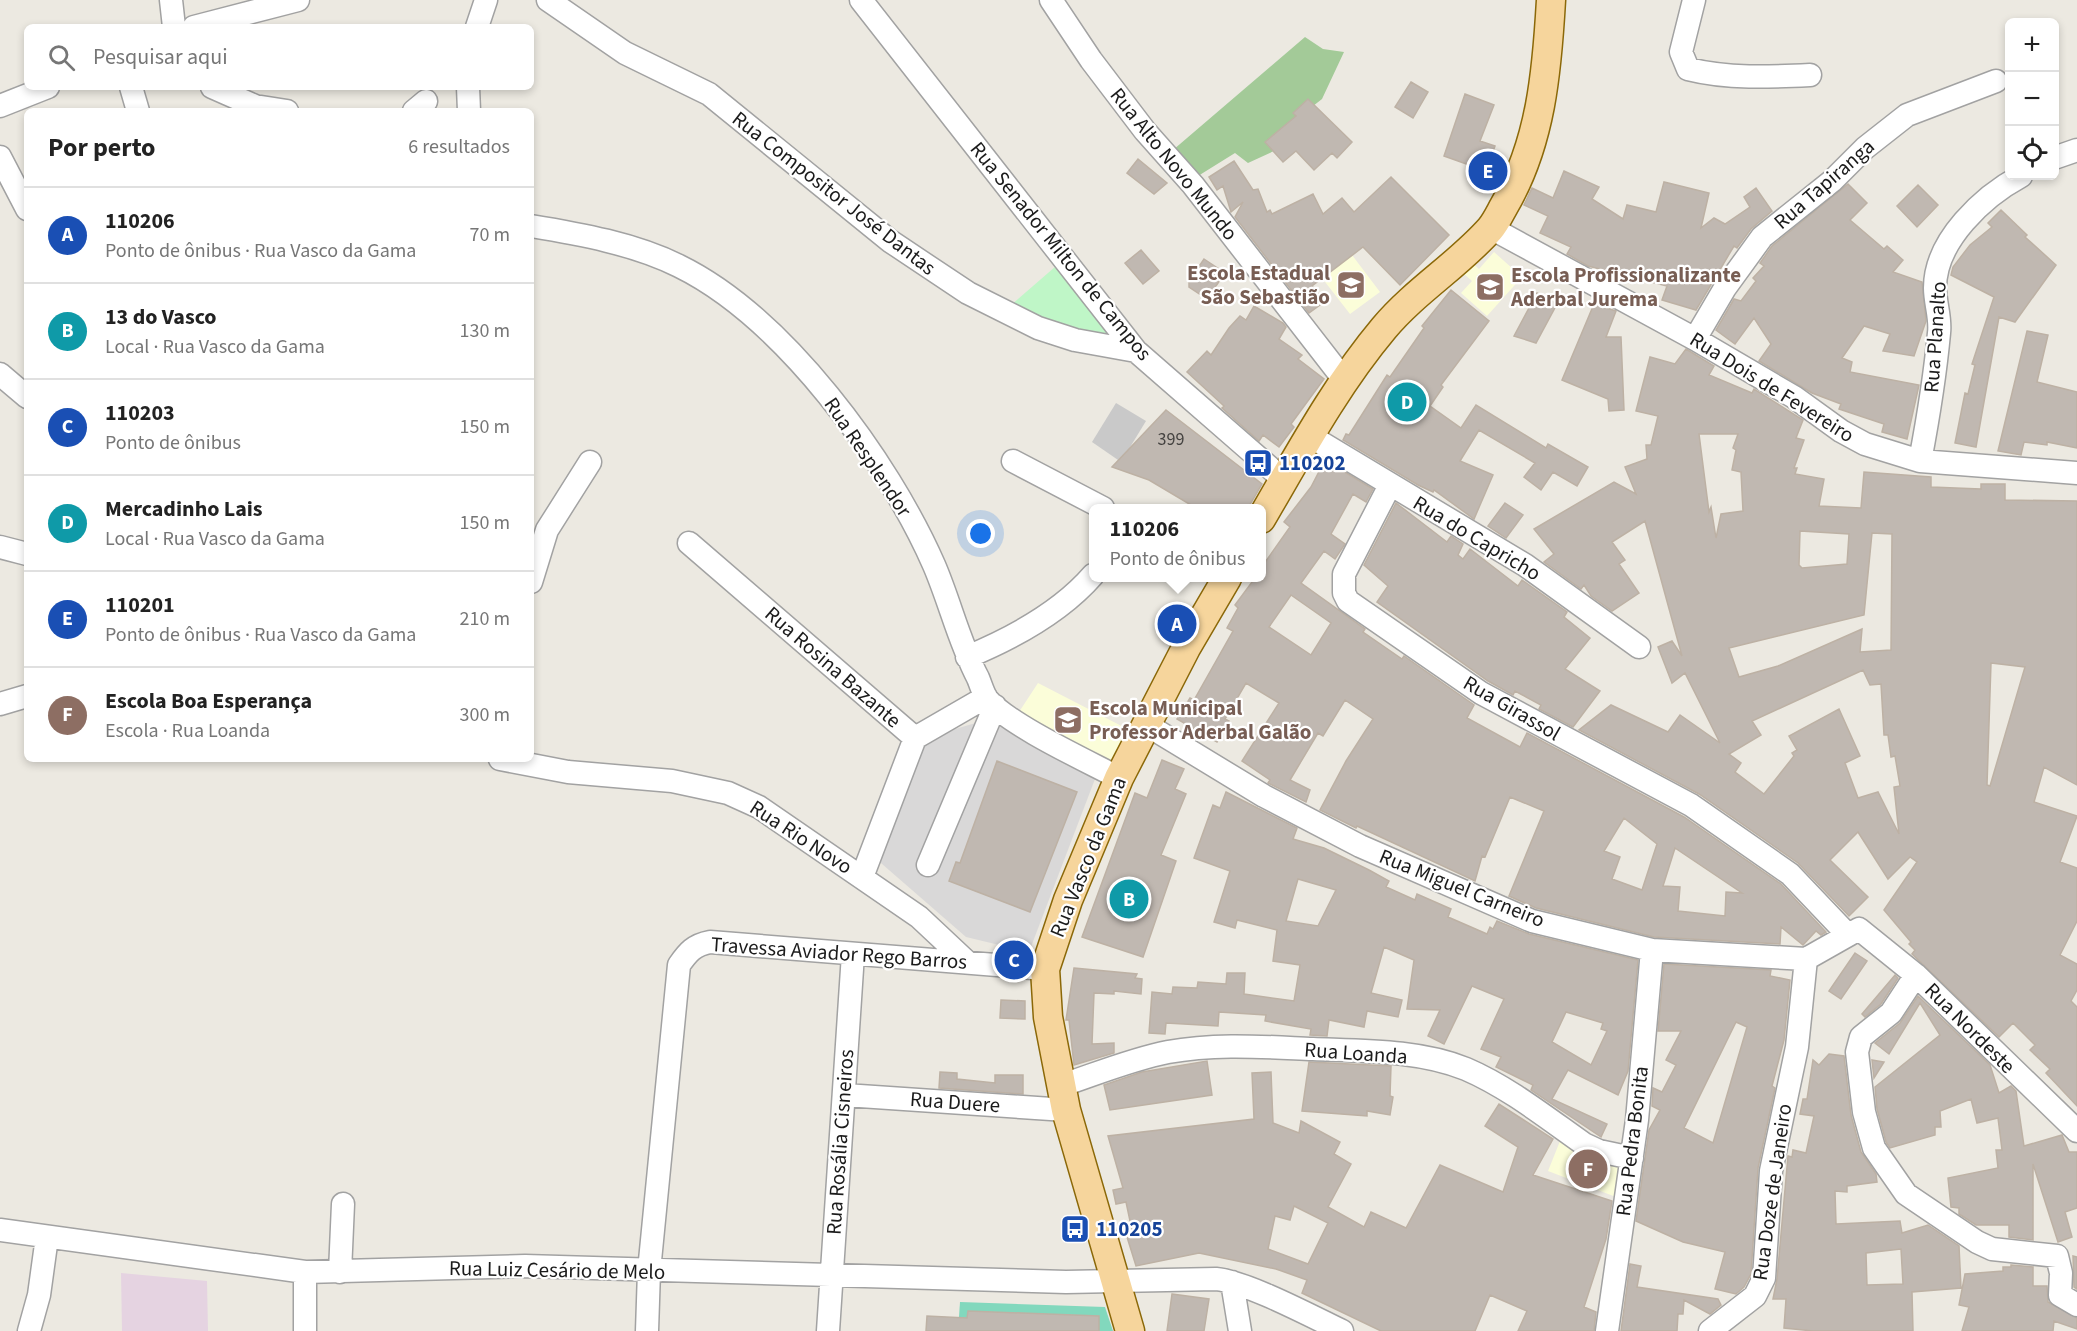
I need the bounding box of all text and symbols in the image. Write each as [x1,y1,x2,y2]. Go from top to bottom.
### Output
map controls [2005,18,2059,180]
button: + [2005,18,2059,72]
search box [24,24,534,90]
icon: search [45,41,78,74]
text: Pesquisar aqui [93,41,228,73]
button: − [2005,72,2059,126]
street label: Rua Alto Novo Mundo [1103,81,1245,247]
street label: Rua Compositor José Dantas [726,104,942,282]
button: locate [2005,126,2059,180]
text: Por perto [48,129,156,166]
street label: Rua Tapiranga [1767,132,1881,236]
text: 6 resultados [408,133,510,161]
street label: Rua Senador Milton de Campos [963,135,1159,367]
pin: E [1468,148,1508,194]
text: 110206 [105,205,175,237]
text: A [62,221,73,249]
text: 70 m [470,221,510,249]
text: Ponto de ônibus · Rua Vasco da Gama [105,237,416,265]
place label: Escola Estadual São Sebastião [1187,258,1330,312]
place label: Escola Profissionalizante Aderbal Jurema [1510,260,1741,314]
school or university icon: Escola Estadual São Sebastião [1335,269,1367,301]
school or university icon: Escola Profissionalizante Aderbal Jurema [1474,271,1506,303]
street label: Rua Planalto [1916,280,1954,394]
text: 13 do Vasco [105,301,217,333]
text: B [61,317,74,345]
text: 130 m [460,317,510,345]
street label: Rua Dois de Fevereiro [1684,324,1860,450]
text: Local · Rua Vasco da Gama [105,333,325,361]
pin: D [1388,380,1426,424]
street label: Rua Resplendor [817,391,920,523]
text: 110203 [105,397,175,429]
text: C [62,413,73,441]
text: 150 m [460,413,510,441]
house number: 399 [1158,427,1184,452]
text: Ponto de ônibus [105,429,241,457]
bus stop icon: 110202 [1242,447,1274,479]
place label: 110202 [1279,448,1346,478]
street label: Rua do Capricho [1407,488,1547,588]
text: Mercadinho Lais [105,493,263,525]
popup [1089,504,1266,582]
text: D [61,509,74,537]
text: 150 m [460,509,510,537]
text: 110206 [1110,513,1179,545]
your location [966,519,995,548]
text: Local · Rua Vasco da Gama [105,525,325,553]
text: Ponto de ônibus [1110,545,1246,573]
text: 110201 [105,589,175,621]
street label: Rua Rosina Bazante [758,599,908,735]
pin: A [1158,602,1196,646]
text: E [62,605,73,633]
text: 210 m [460,605,510,633]
text: Ponto de ônibus · Rua Vasco da Gama [105,621,416,649]
street label: Rua Girassol [1458,668,1566,748]
text: Escola Boa Esperança [105,685,312,717]
place label: Escola Municipal Professor Aderbal Galão [1089,693,1311,747]
text: F [62,701,73,729]
text: 300 m [460,701,510,729]
school or university icon: Escola Municipal Professor Aderbal Galão [1052,704,1084,736]
text: Escola · Rua Loanda [105,717,270,745]
street label: Rua Vasco da Gama [1042,772,1134,942]
street label: Rua Rio Novo [744,793,858,881]
street label: Rua Miguel Carneiro [1375,841,1549,935]
pin: B [1110,876,1148,922]
street label: Travessa Aviador Rego Barros [710,929,968,977]
pin: C [994,938,1034,982]
street label: Rua Nordeste [1918,976,2022,1080]
street label: Rua Loanda [1303,1034,1409,1072]
street label: Rua Rosália Cisneiros [819,1048,861,1236]
street label: Rua Pedra Bonita [1608,1064,1656,1218]
street label: Rua Duere [909,1084,1001,1120]
street label: Rua Doze de Janeiro [1745,1102,1799,1282]
pin: F [1568,1146,1608,1192]
bus stop icon: 110205 [1059,1213,1091,1245]
place label: 110205 [1096,1214,1163,1244]
street label: Rua Luiz Cesário de Melo [449,1253,665,1287]

